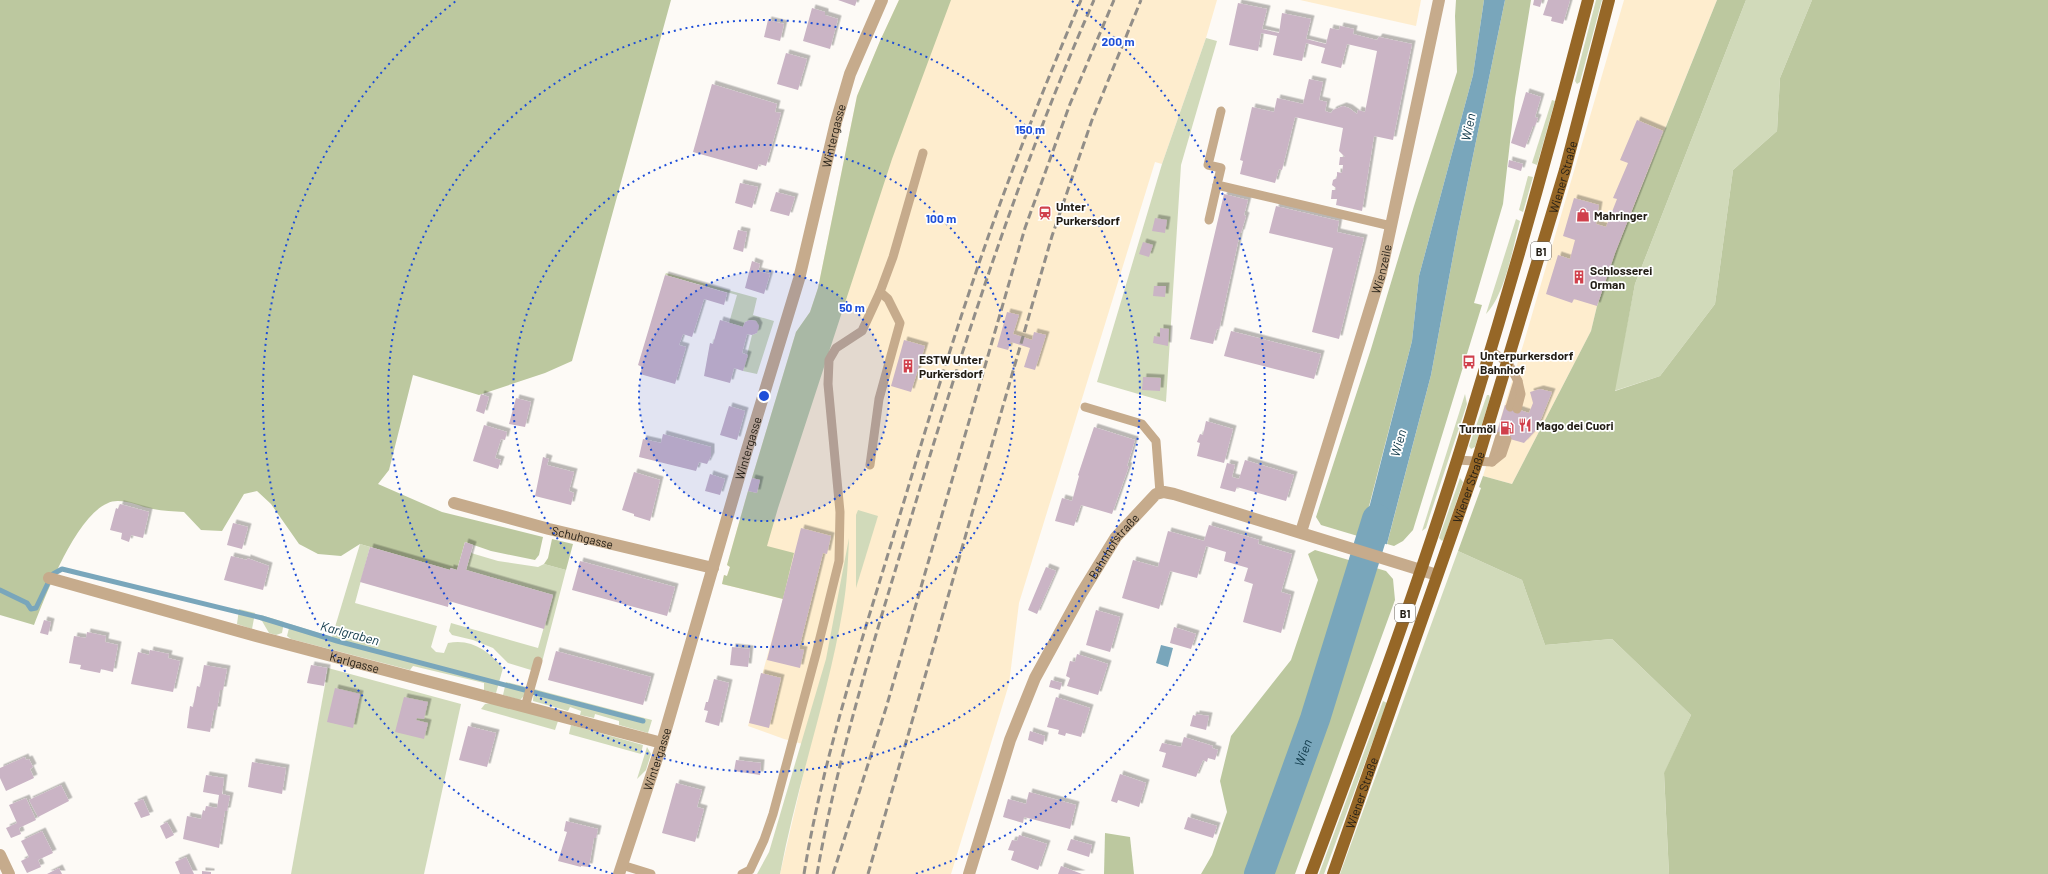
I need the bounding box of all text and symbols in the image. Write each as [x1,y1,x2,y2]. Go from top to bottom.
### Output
text: 200 m [1102,34,1134,48]
street label: Wintergasse [818,102,848,169]
water label: Wien [1457,112,1479,142]
text: 150 m [1015,122,1045,136]
street label: Wiener Straße [1545,139,1579,215]
place label: Unter Purkersdorf [1056,199,1120,227]
station icon: Unter Purkersdorf [1037,205,1053,221]
shop icon: Mahringer [1575,207,1591,223]
place label: Mahringer [1594,208,1648,222]
text: 100 m [926,211,956,225]
road number: B1 [1531,242,1551,260]
street label: Wienzeile [1368,243,1394,295]
place label: Schlosserei Orman [1590,263,1652,291]
building icon: Schlosserei Orman [1571,269,1587,285]
text: 50 m [839,300,865,314]
place label: Unterpurkersdorf Bahnhof [1480,348,1574,376]
place label: ESTW Unter Purkersdorf [919,352,983,380]
bus stop icon: Unterpurkersdorf Bahnhof [1461,354,1477,370]
building icon: ESTW Unter Purkersdorf [900,358,916,374]
centre of rings [757,389,771,403]
street label: Wintergasse [732,415,764,481]
restaurant icon: Mago dei Cuori [1517,417,1533,433]
place label: Mago dei Cuori [1536,418,1614,432]
fuel station icon: Turmöl [1499,420,1515,436]
place label: Turmöl [1459,421,1496,435]
water label: Wien [1387,427,1409,459]
street label: Wiener Straße [1449,450,1487,524]
street label: Bahnhofstraße [1085,510,1142,581]
street label: Schuhgasse [550,523,615,551]
road number: B1 [1395,604,1415,622]
water label: Karlgraben [319,617,381,649]
street label: Karlgasse [328,649,381,675]
street label: Wintergasse [640,726,673,792]
water label: Wien [1291,737,1315,768]
street label: Wiener Straße [1342,755,1380,830]

